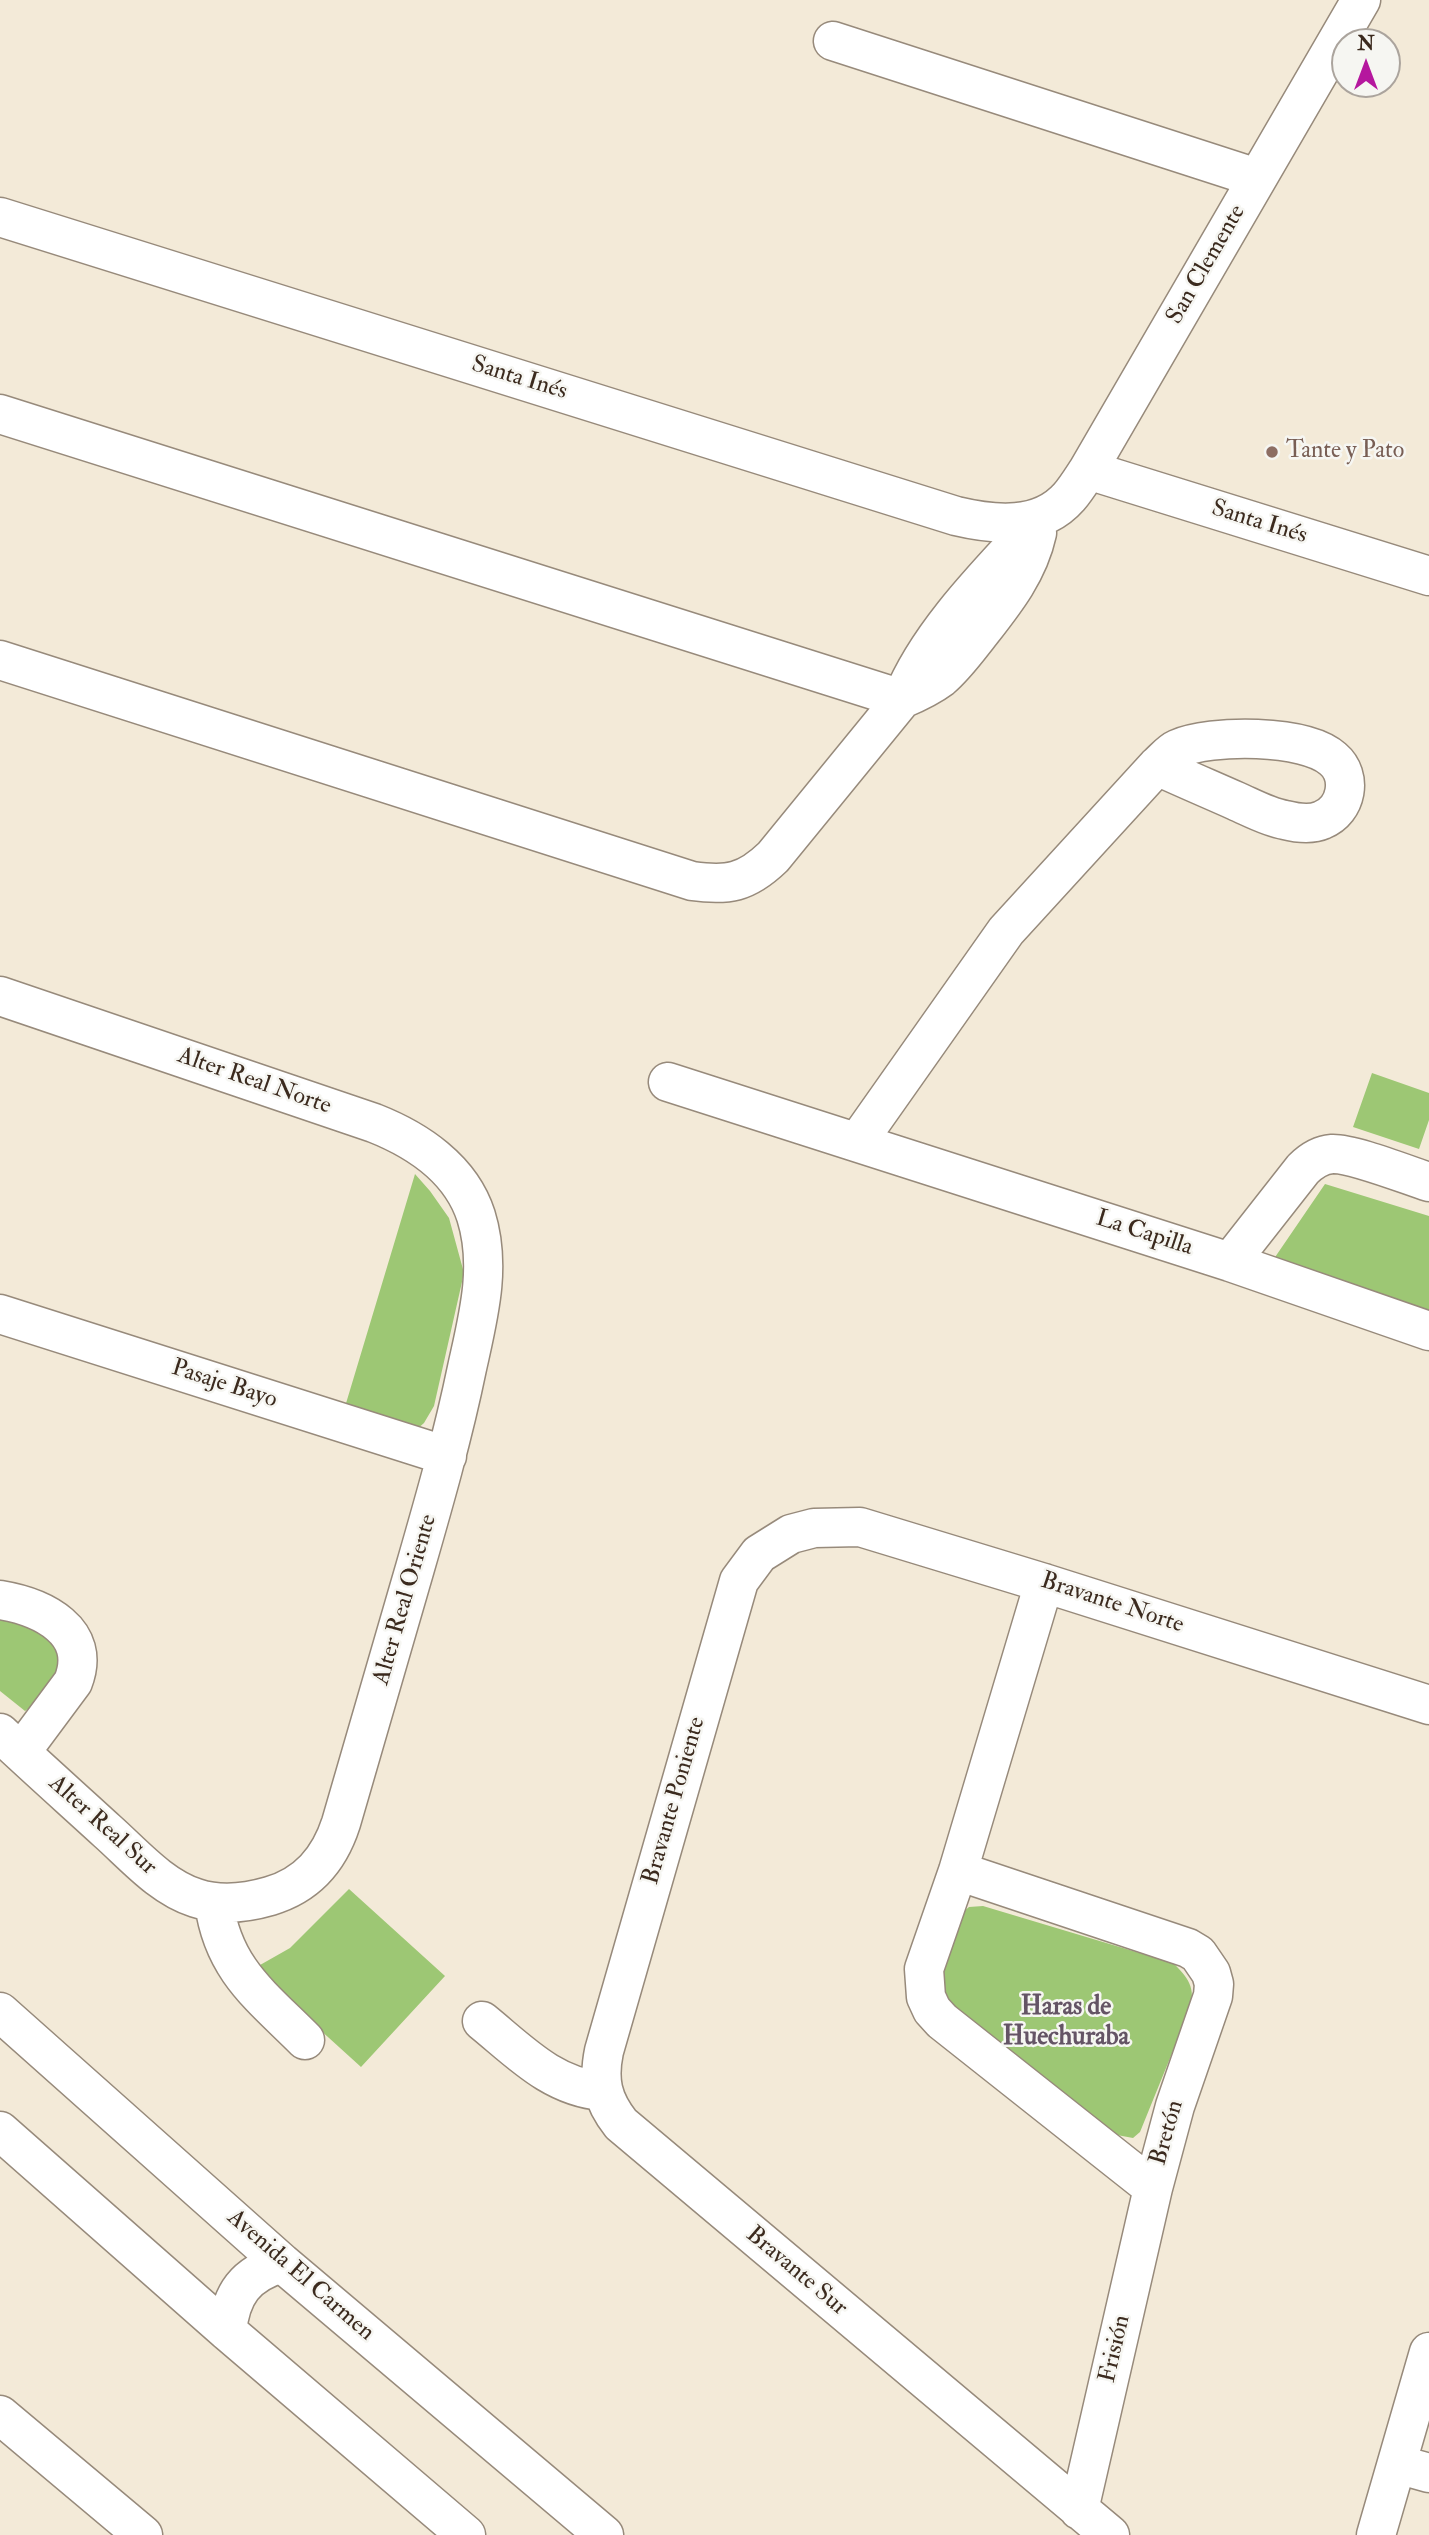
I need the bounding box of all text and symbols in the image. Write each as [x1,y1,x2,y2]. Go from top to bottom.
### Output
north arrow [1331,28,1401,98]
text: N [1357,32,1375,56]
street label: San Clemente [1161,200,1253,330]
street label: Santa Inés [468,351,570,407]
place label: Tante y Pato [1286,438,1404,466]
marker: Tante y Pato [1264,444,1280,460]
street label: Santa Inés [1208,495,1310,551]
street label: Alter Real Norte [173,1042,335,1122]
street label: La Capilla [1092,1205,1196,1263]
street label: Pasaje Bayo [168,1354,280,1416]
street label: Alter Real Oriente [368,1511,444,1689]
street label: Bravante Norte [1037,1567,1187,1641]
street label: Bravante Poniente [637,1714,713,1888]
street label: Alter Real Sur [42,1770,162,1882]
district label: Haras de Huechuraba [1003,1992,1129,2054]
street label: Bretón [1145,2097,1191,2169]
street label: Avenida El Carmen [220,2204,380,2348]
street label: Bravante Sur [739,2221,853,2323]
street label: Frisión [1094,2313,1138,2385]

